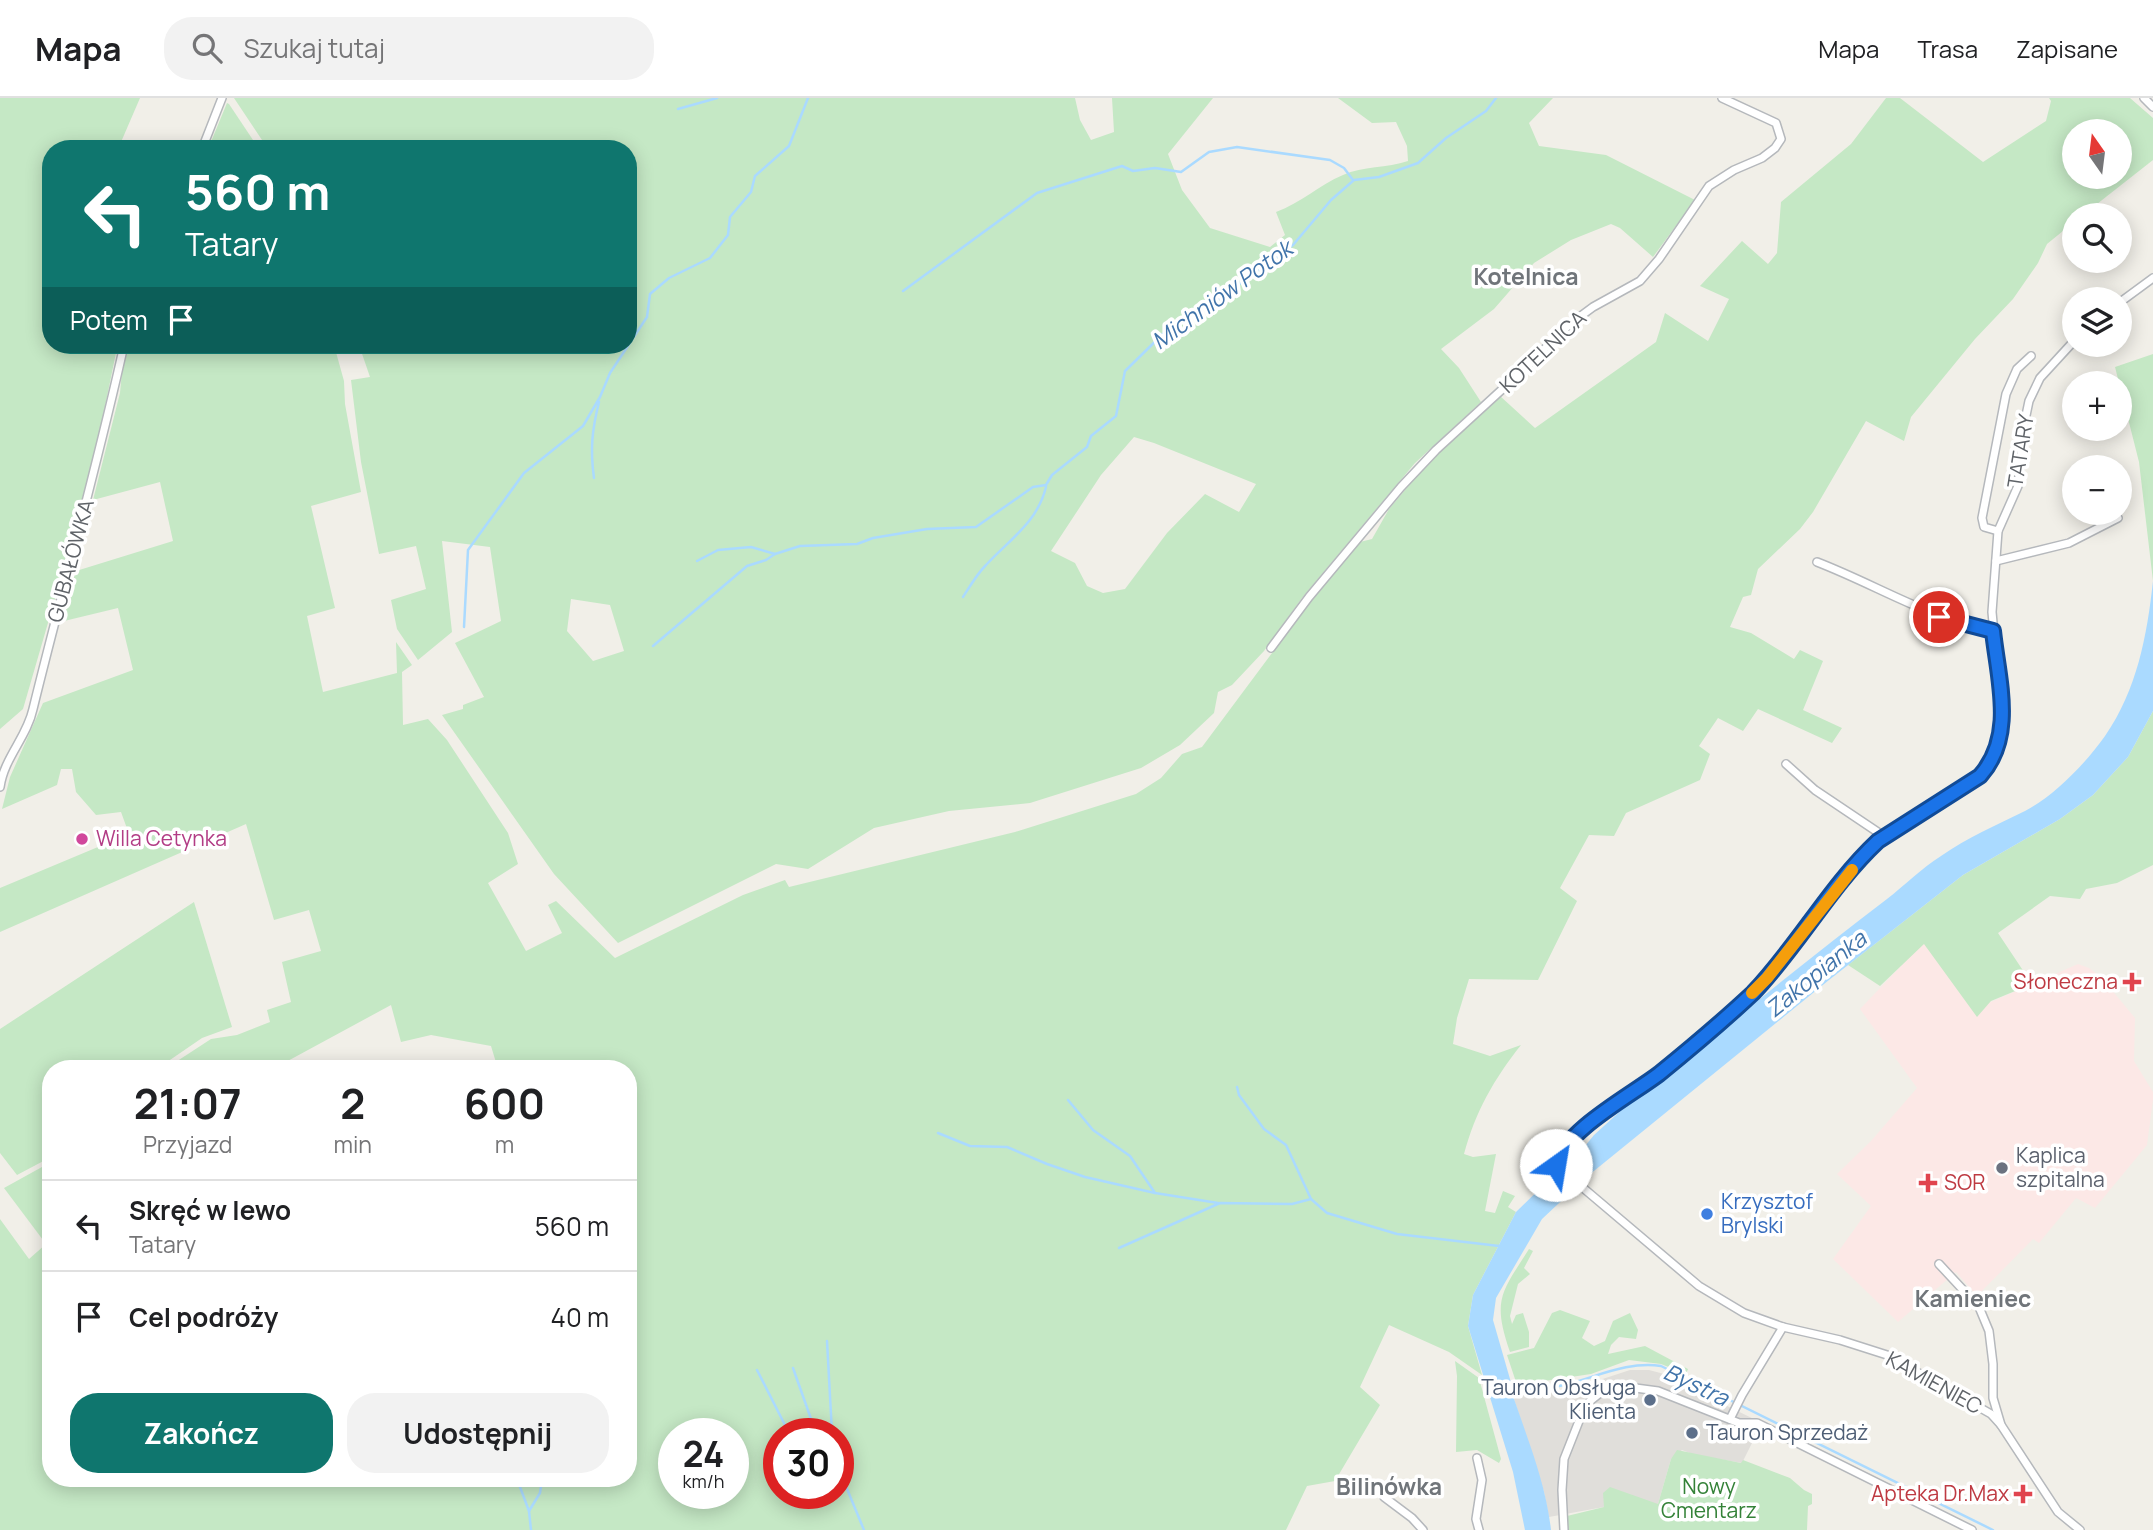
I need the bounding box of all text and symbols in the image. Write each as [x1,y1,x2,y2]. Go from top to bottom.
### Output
search box [164,17,654,80]
text: Mapa [35,26,122,71]
icon: search [188,29,226,67]
text: Szukaj tutaj [244,30,385,66]
text: Mapa [1818,32,1879,65]
text: Trasa [1917,32,1978,65]
text: Zapisane [2016,32,2118,65]
north arrow [2062,119,2132,189]
map controls [2062,119,2132,525]
text: 560 m [185,158,330,225]
icon: left [70,168,161,259]
button: search [2062,203,2132,273]
text: Tatary [185,222,278,266]
water label: Michniów Potok [1145,230,1301,356]
district label: Kotelnica [1474,260,1578,292]
button: layers [2062,287,2132,357]
icon: arrive [162,301,200,339]
text: Potem [70,302,148,338]
street label: KOTELNICA [1493,304,1592,399]
button: + [2062,371,2132,441]
street label: TATARY [2000,412,2040,490]
button: − [2062,455,2132,525]
street label: GUBAŁÓWKA [40,496,100,625]
pin [1909,587,1969,647]
icon: arrive [1920,598,1958,636]
place label: Willa Cetynka [96,824,227,852]
marker: Willa Cetynka [74,831,90,847]
water label: Zakopianka [1758,922,1874,1024]
place label: Słoneczna [2014,967,2118,995]
marker: Słoneczna [2124,974,2140,990]
text: 21:07 [134,1074,242,1132]
text: 2 [340,1074,365,1132]
text: 600 [464,1074,545,1132]
text: Przyjazd [143,1128,232,1160]
text: min [333,1128,372,1160]
text: m [495,1128,514,1160]
position arrow [1519,1128,1593,1202]
place label: Kaplica szpitalna [2016,1141,2105,1193]
marker: Kaplica szpitalna [1994,1160,2010,1176]
place label: SOR [1944,1168,1985,1196]
marker: SOR [1918,1173,1938,1193]
place label: Krzysztof Brylski [1721,1187,1813,1239]
text: Skręć w lewo [129,1192,291,1228]
marker: Krzysztof Brylski [1699,1206,1715,1222]
icon: left [70,1207,108,1245]
text: 560 m [535,1208,609,1244]
text: Tatary [129,1228,196,1260]
district label: Kamieniec [1915,1282,2031,1314]
icon: arrive [70,1298,108,1336]
text: Cel podróży [129,1299,278,1335]
text: 40 m [551,1299,609,1335]
street label: KAMIENIEC [1881,1344,1988,1420]
water label: Bystra [1659,1355,1735,1414]
place label: Tauron Obsługa Klienta [1481,1373,1636,1425]
marker: Tauron Obsługa Klienta [1642,1392,1658,1408]
button: Zakończ [70,1393,333,1473]
button: Udostępnij [347,1393,609,1473]
speed limit sign: 30 [763,1418,854,1509]
place label: Tauron Sprzedaż [1706,1418,1868,1446]
marker: Tauron Sprzedaż [1684,1425,1700,1441]
text: 24 [683,1430,724,1478]
text: km/h [683,1469,724,1493]
district label: Bilinówka [1336,1470,1442,1502]
park label: Nowy Cmentarz [1661,1472,1757,1524]
place label: Apteka Dr.Max [1871,1479,2009,1507]
marker: Apteka Dr.Max [2015,1486,2031,1502]

